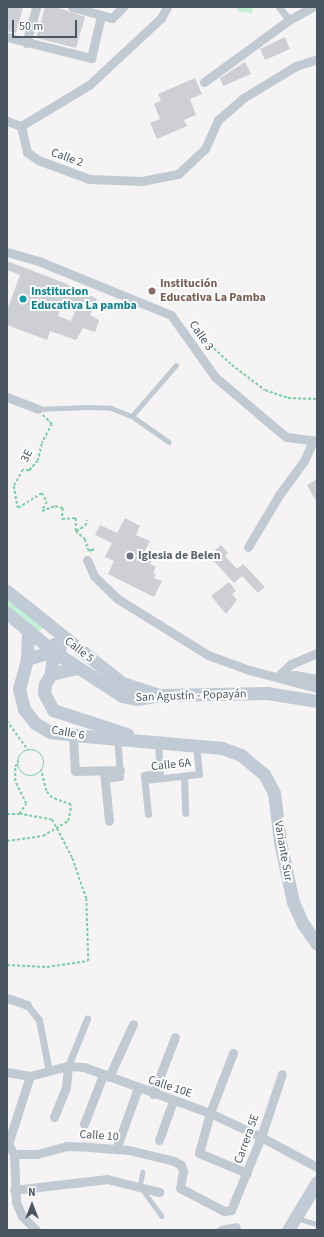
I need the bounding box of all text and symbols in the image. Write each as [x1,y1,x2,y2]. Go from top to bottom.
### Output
scale bar [14,12,79,38]
text: 50 m [19,18,43,35]
street label: Calle 2 [49,146,85,170]
place label: Institución Educativa La Pamba [160,277,266,305]
place label: Institucion Educativa La pamba [31,285,137,313]
marker: Institución Educativa La Pamba [147,286,157,296]
marker: Institucion Educativa La pamba [18,294,28,304]
street label: Calle 3 [186,318,216,354]
street label: 3E [18,447,36,465]
place label: Iglesia de Belen [138,549,220,563]
marker: Iglesia de Belen [125,551,135,561]
street label: Calle 5 [61,634,97,666]
street label: San Agustín - Popayán [135,687,247,705]
street label: Calle 6 [50,723,86,743]
street label: Calle 6A [150,756,192,774]
street label: Variante Sur [271,820,295,882]
street label: Calle 10E [146,1073,194,1101]
street label: Carrera 5E [231,1112,263,1166]
street label: Calle 10 [79,1127,119,1145]
north arrow [12,1185,52,1225]
text: N [28,1185,36,1200]

